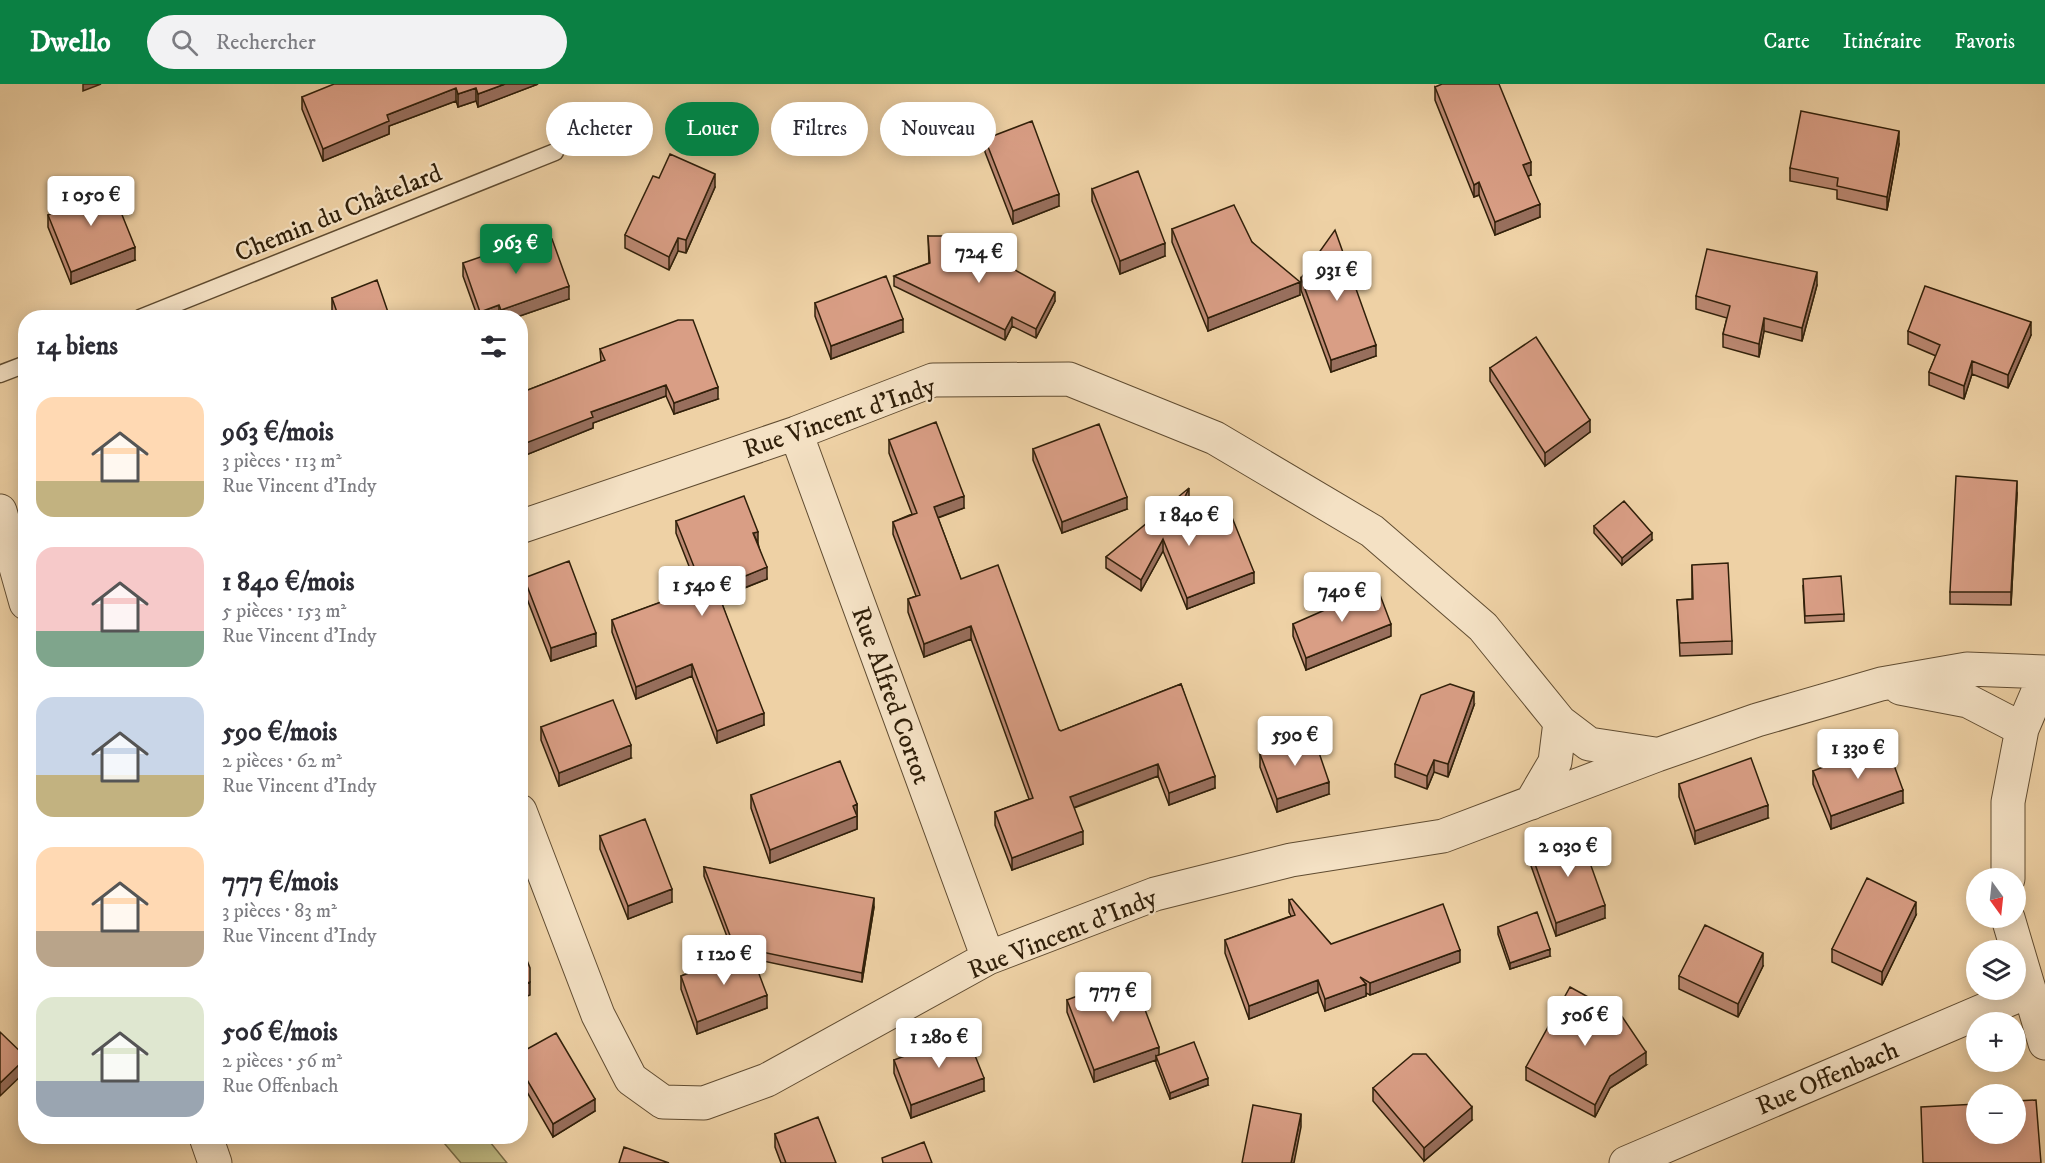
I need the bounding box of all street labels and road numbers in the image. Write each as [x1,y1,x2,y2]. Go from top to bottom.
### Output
street label: Chemin du Châtelard [230,157,447,270]
street label: Rue Vincent d'Indy [739,370,940,467]
street label: Rue Alfred Cortot [843,602,938,789]
street label: Rue Vincent d'Indy [963,881,1163,987]
street label: Rue Offenbach [1751,1033,1904,1123]

